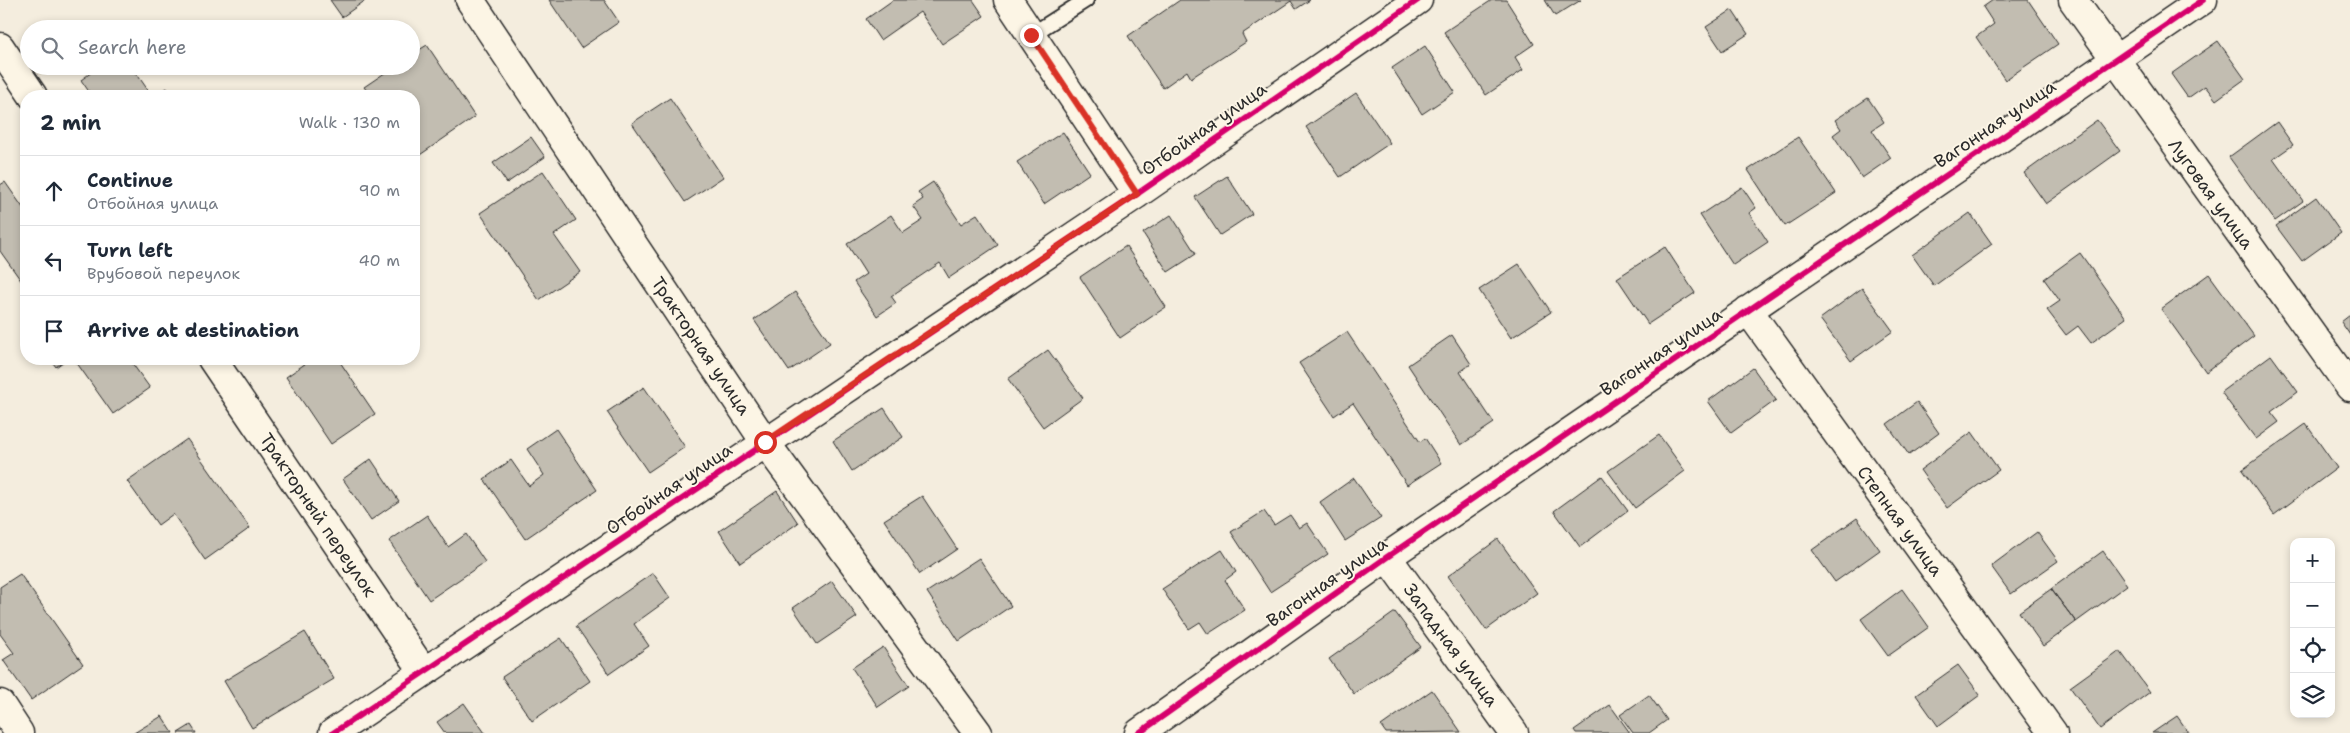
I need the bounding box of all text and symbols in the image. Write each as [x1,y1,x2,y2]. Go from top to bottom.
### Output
search box [20,20,420,75]
route end [1020,24,1043,47]
icon: search [38,34,66,62]
text: Search here [78,35,187,60]
street label: Вагонная улица [1929,74,2061,174]
street label: Отбойная улица [1137,77,1271,181]
text: 2 min [40,109,101,137]
text: Walk · 130 m [299,112,400,133]
street label: Луговая улица [2163,134,2259,254]
text: Continue [87,168,173,193]
icon: ahead [40,177,68,205]
text: 90 m [359,180,400,201]
text: Отбойная улица [87,193,218,214]
text: Turn left [87,238,173,263]
icon: left [40,247,68,275]
text: 40 m [358,250,400,271]
text: Врубовой переулок [87,263,240,284]
street label: Тракторная улица [646,272,756,420]
street label: Вагонная улица [1595,302,1727,402]
icon: arrive [40,317,68,345]
text: Arrive at destination [87,318,299,343]
street label: Тракторный переулок [254,428,382,602]
route start [754,431,777,454]
street label: Отбойная улица [601,438,737,540]
street label: Степная улица [1852,461,1948,581]
street label: Вагонная улица [1262,531,1392,633]
map controls [2290,538,2335,718]
button: + [2290,538,2335,583]
street label: Западная улица [1398,578,1504,712]
button: − [2290,583,2335,628]
button: locate [2290,628,2335,673]
button: layers [2290,673,2335,718]

